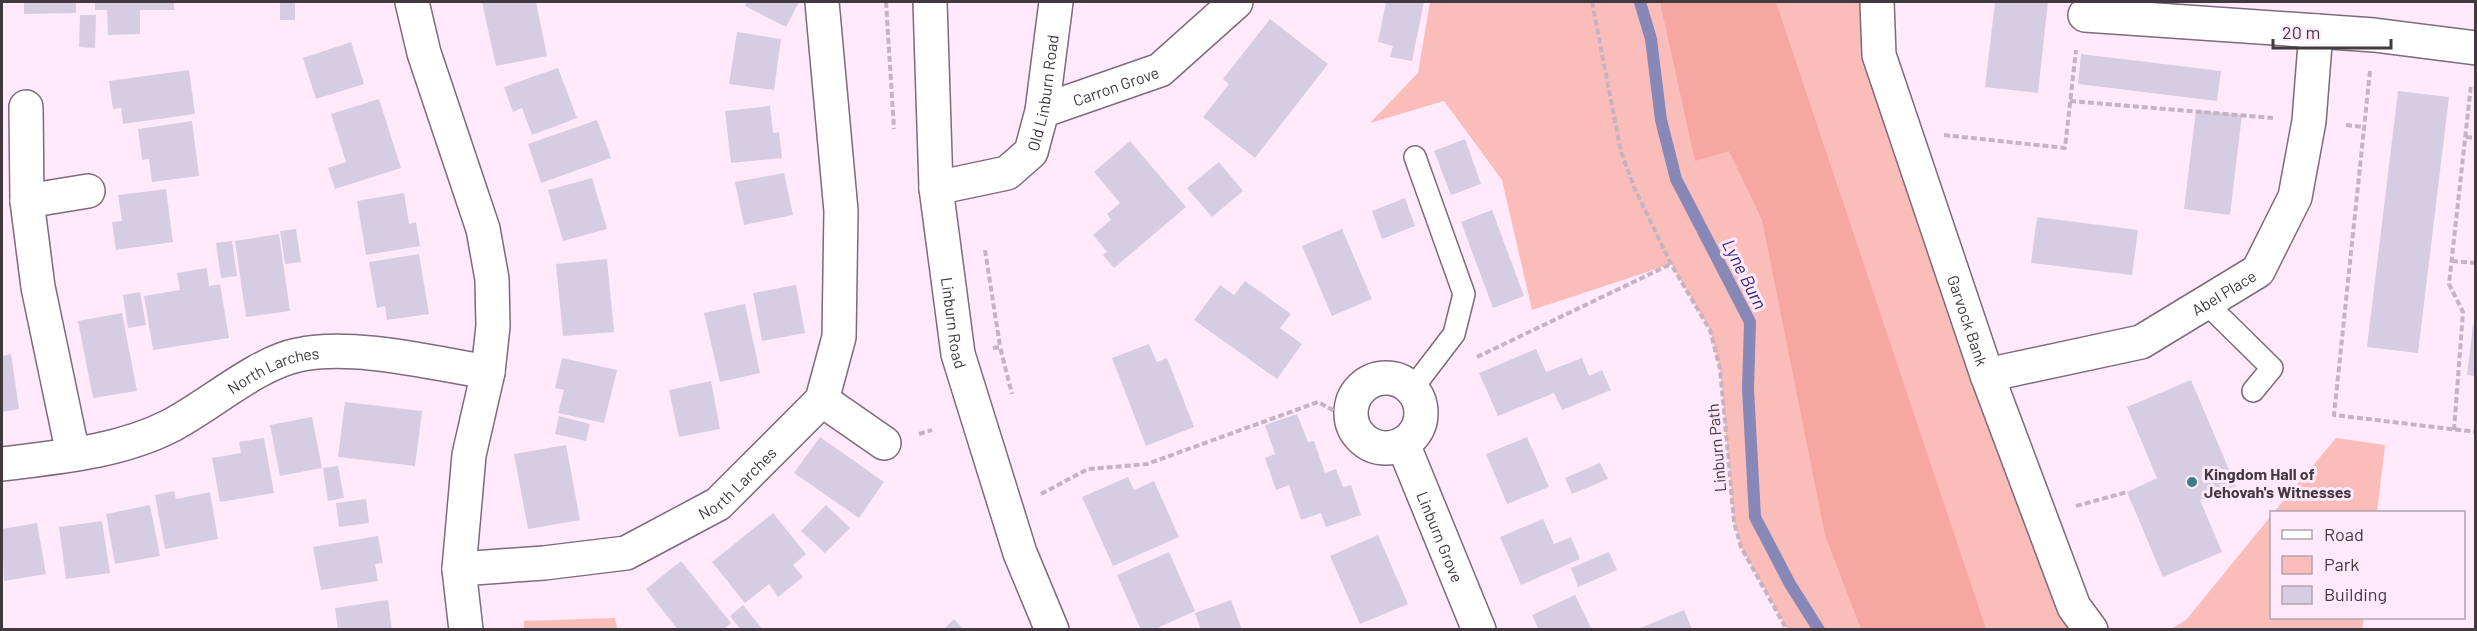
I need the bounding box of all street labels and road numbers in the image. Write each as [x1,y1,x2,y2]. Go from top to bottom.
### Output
street label: Old Linburn Road [1022,33,1061,153]
street label: Carron Grove [1070,62,1161,109]
street label: Abel Place [2188,265,2259,319]
street label: Garvock Bank [1944,272,1993,368]
street label: Linburn Road [938,276,971,371]
street label: North Larches [223,342,320,397]
street label: Linburn Path [1703,403,1729,493]
street label: North Larches [694,442,780,523]
street label: Linburn Grove [1414,488,1468,585]

